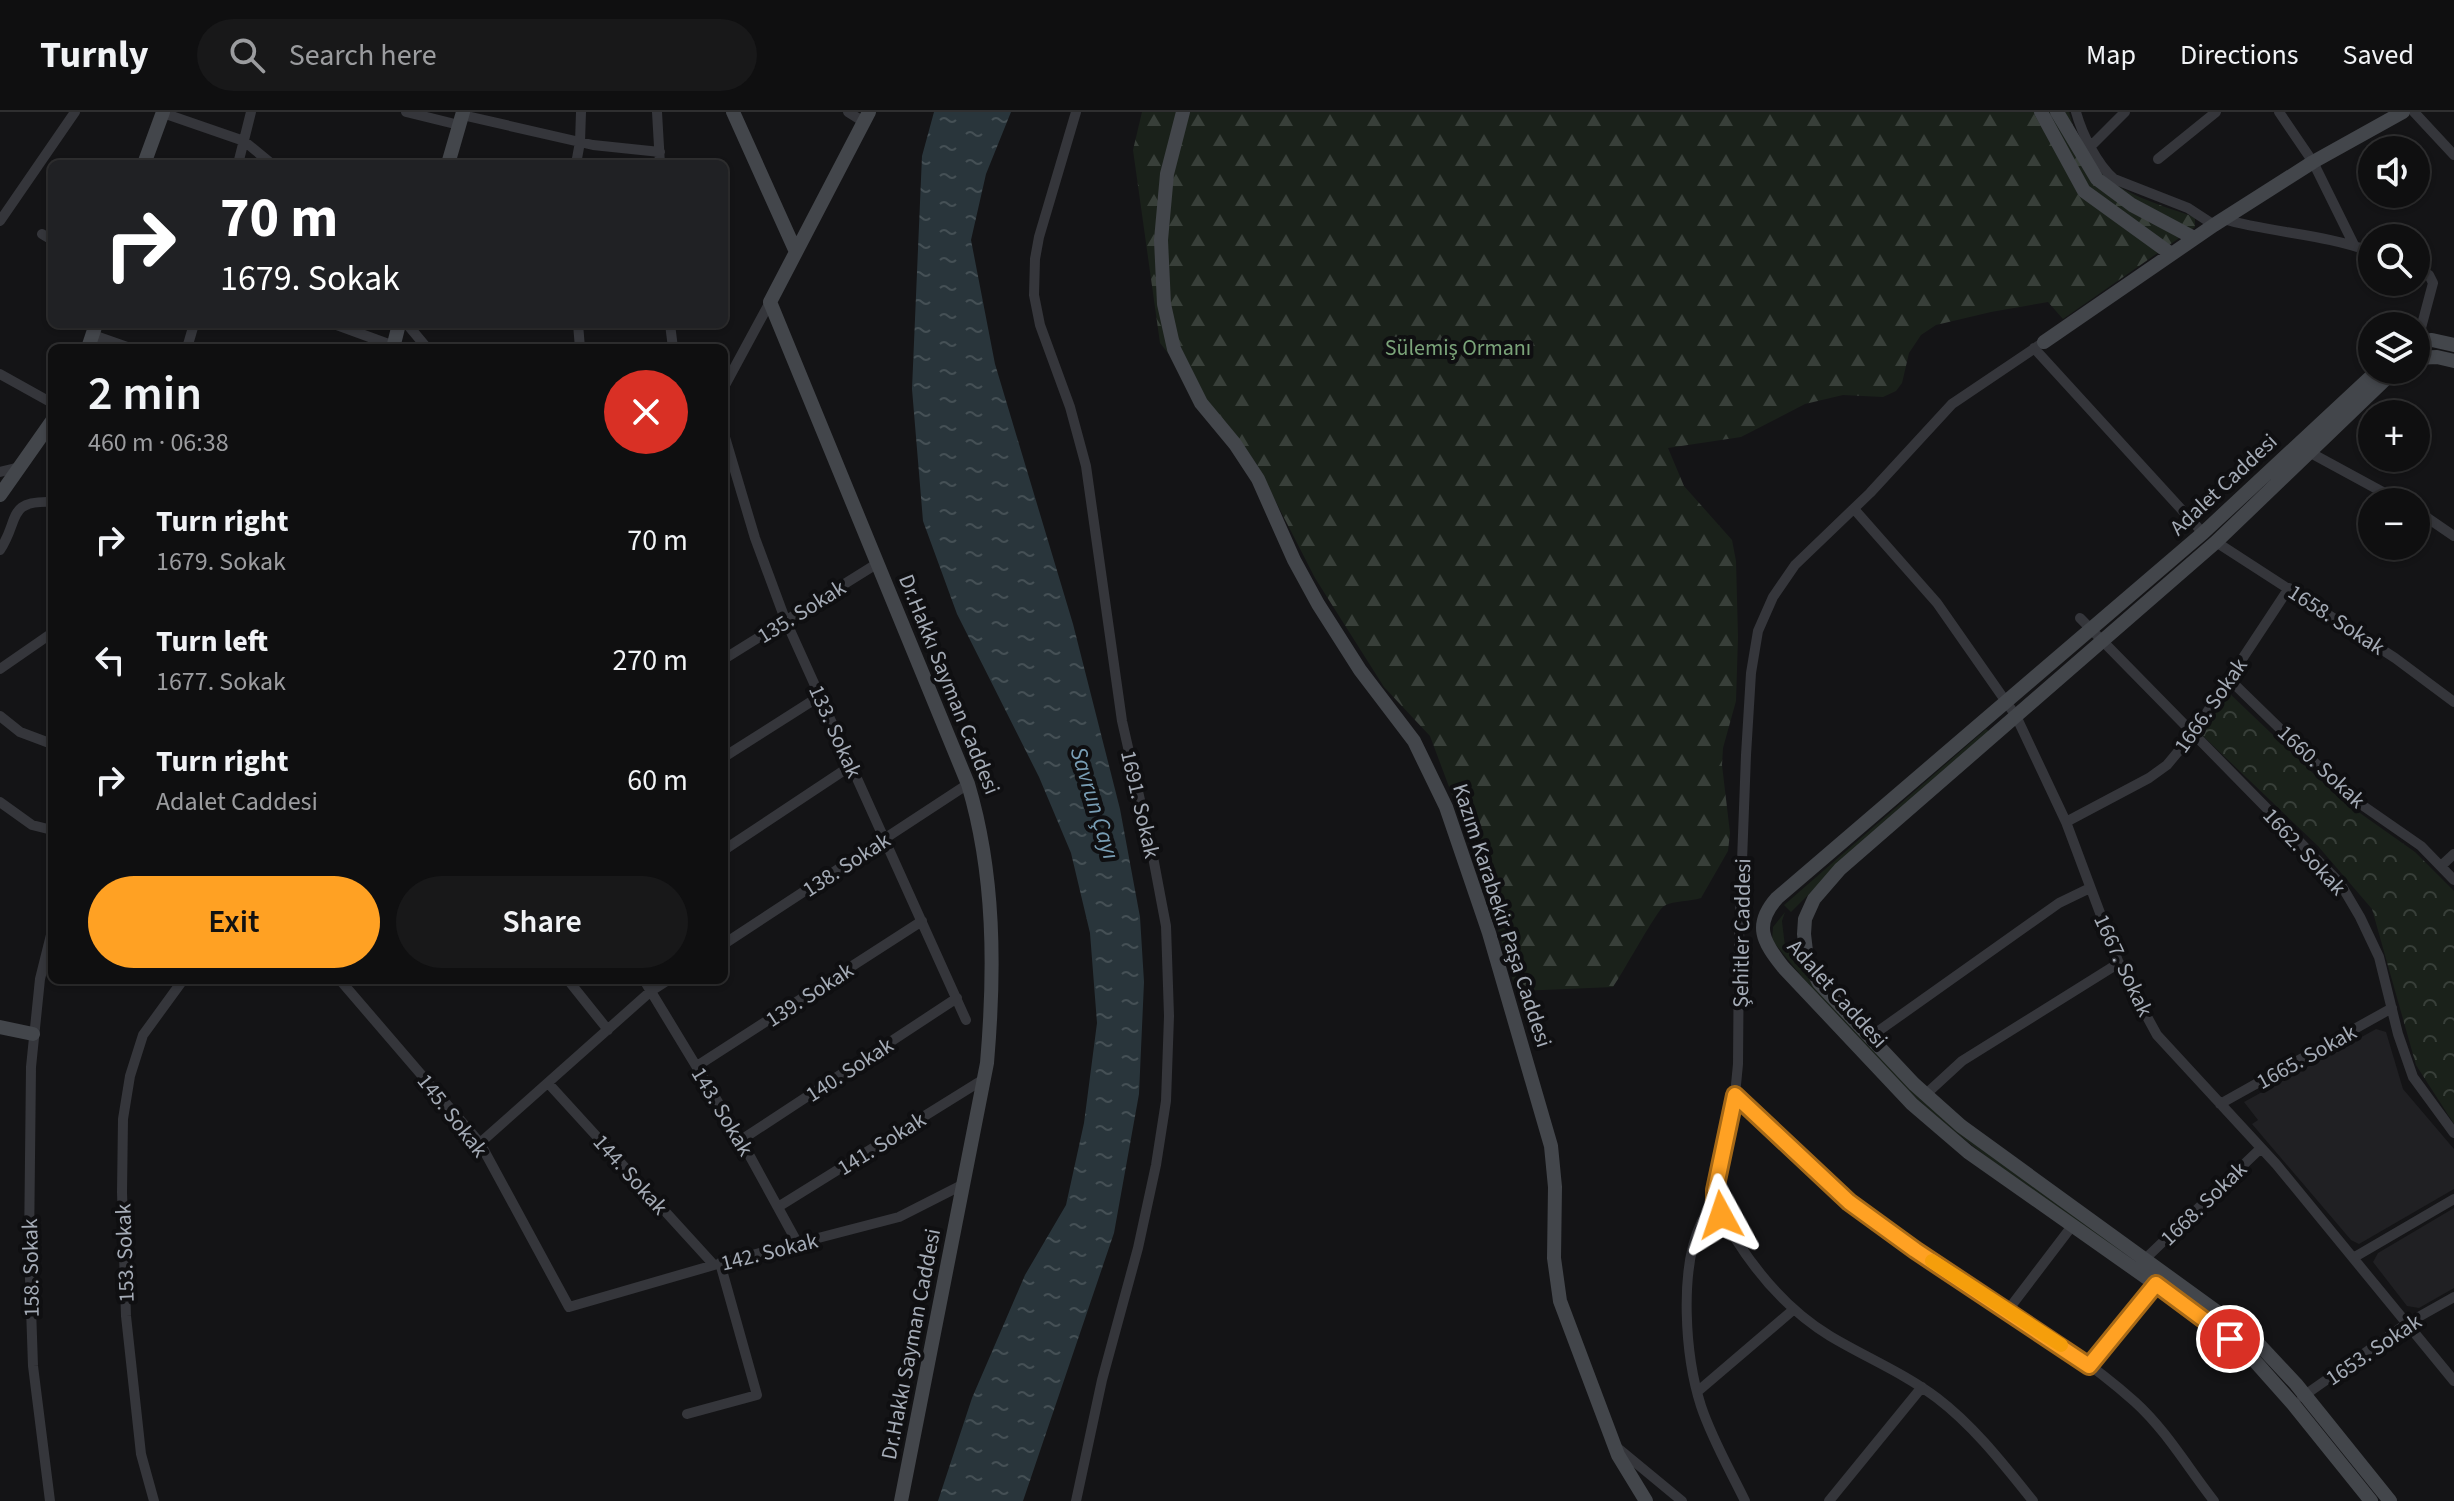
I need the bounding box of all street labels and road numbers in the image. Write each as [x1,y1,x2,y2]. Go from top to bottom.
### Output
street label: Adalet Caddesi [2163,426,2285,543]
street label: Dr.Hakkı Sayman Caddesi [890,569,1008,799]
street label: 135. Sokak [751,572,852,652]
street label: 1658. Sokak [2282,576,2391,663]
street label: 1666. Sokak [2166,651,2256,760]
street label: 133. Sokak [800,680,870,783]
street label: 1660. Sokak [2270,718,2373,816]
street label: 1691. Sokak [1112,747,1168,861]
street label: Kazım Karabekir Paşa Caddesi [1444,779,1560,1051]
street label: 1662. Sokak [2255,801,2354,903]
street label: 138. Sokak [796,824,897,905]
street label: Şehitler Caddesi [1725,858,1759,1008]
street label: 1667. Sokak [2085,909,2161,1022]
street label: Adalet Caddesi [1780,932,1895,1055]
street label: 139. Sokak [759,954,860,1035]
street label: 1665. Sokak [2251,1016,2362,1098]
street label: 140. Sokak [799,1029,900,1110]
street label: 143. Sokak [683,1061,761,1162]
street label: 145. Sokak [409,1067,495,1165]
street label: 141. Sokak [831,1104,932,1184]
street label: 144. Sokak [585,1127,675,1222]
street label: 1668. Sokak [2153,1154,2254,1253]
street label: 153. Sokak [107,1203,143,1303]
street label: 158. Sokak [14,1218,48,1318]
street label: 142. Sokak [717,1224,821,1279]
street label: Dr.Hakkı Sayman Caddesi [873,1226,949,1463]
street label: 1653. Sokak [2319,1306,2428,1394]

